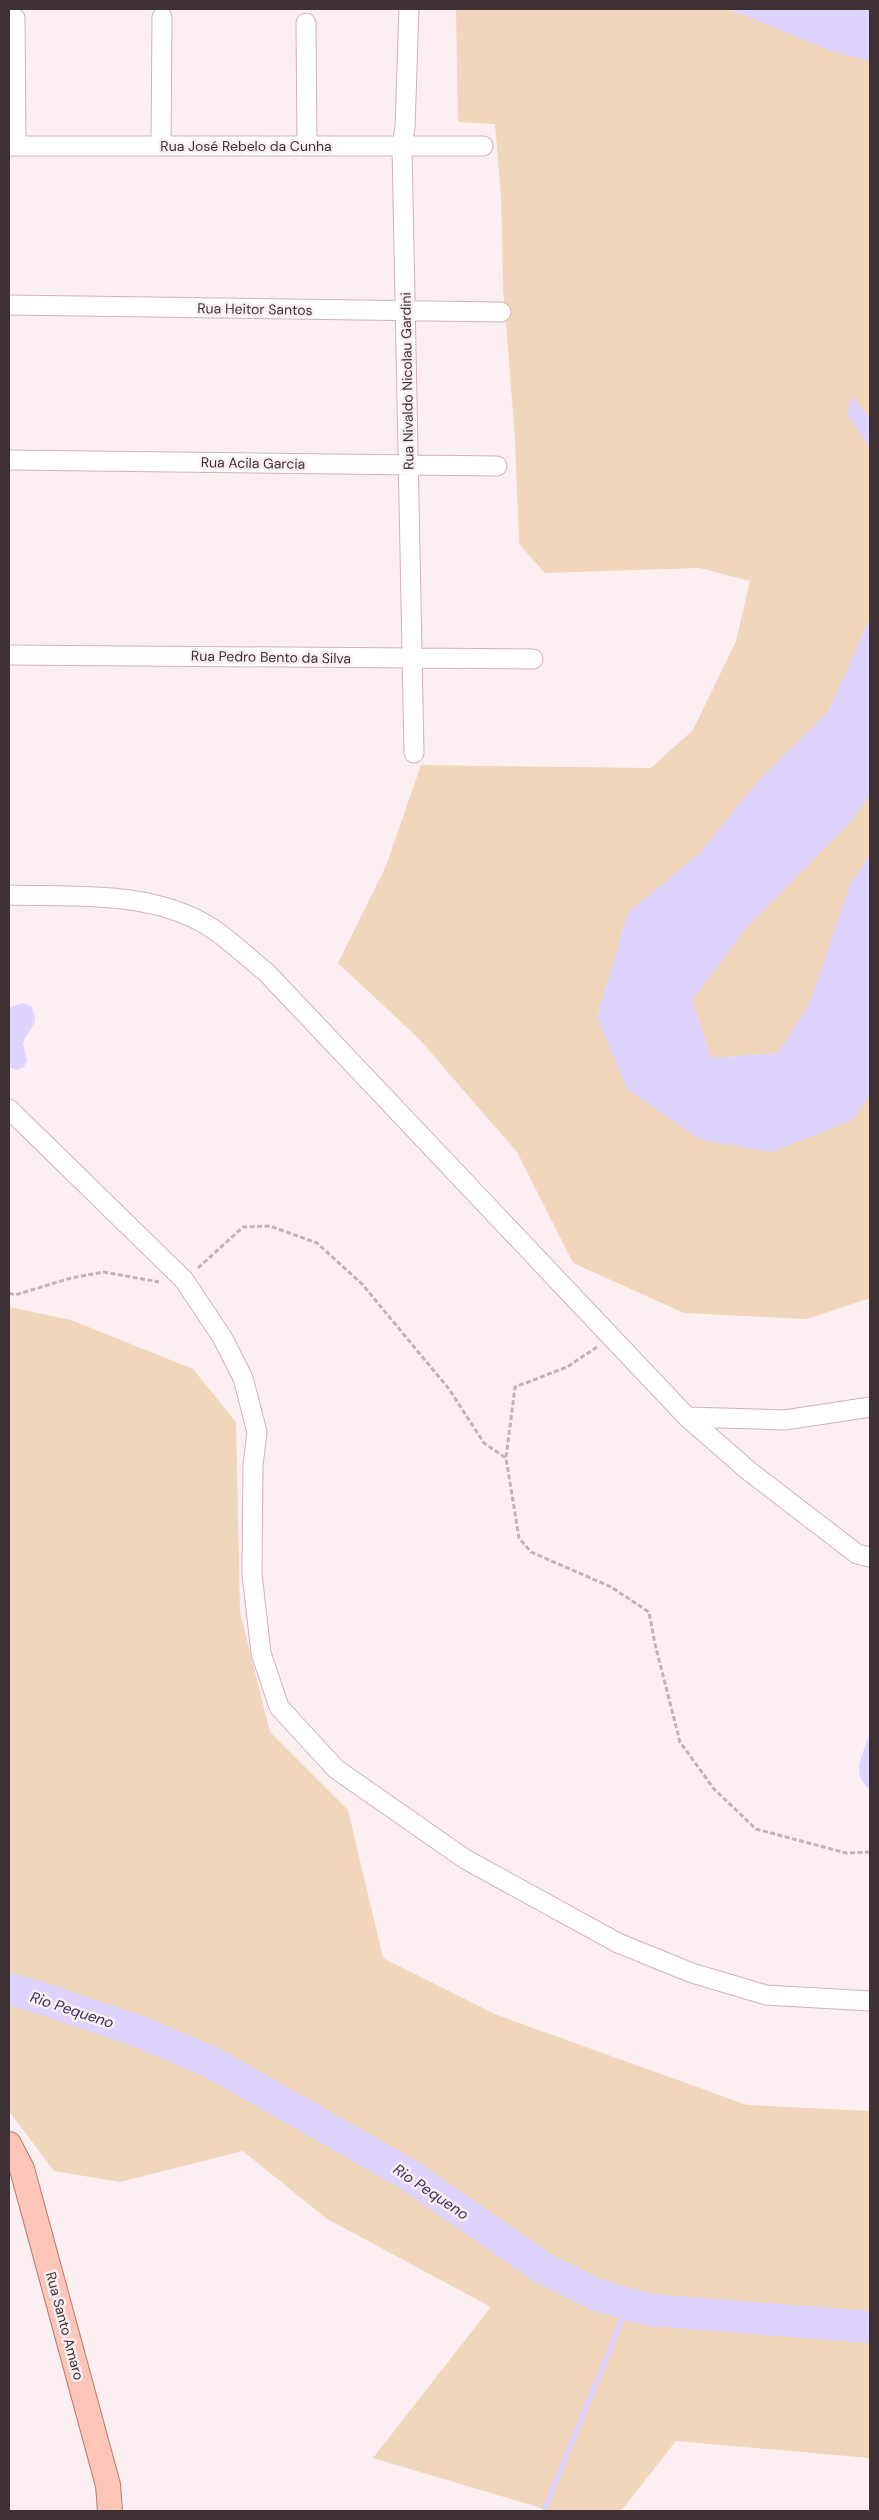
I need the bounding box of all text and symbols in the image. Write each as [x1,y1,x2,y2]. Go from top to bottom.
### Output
street label: Rua José Rebelo da Cunha [160,137,332,155]
street label: Rua Nivaldo Nicolau Gardini [396,292,418,470]
street label: Rua Heitor Santos [197,299,313,319]
street label: Rua Acila Garcia [201,453,305,473]
street label: Rua Pedro Bento da Silva [191,647,351,667]
water label: Rio Pequeno [28,1987,116,2033]
water label: Rio Pequeno [389,2159,473,2225]
street label: Rua Santo Amaro [42,2270,88,2382]

